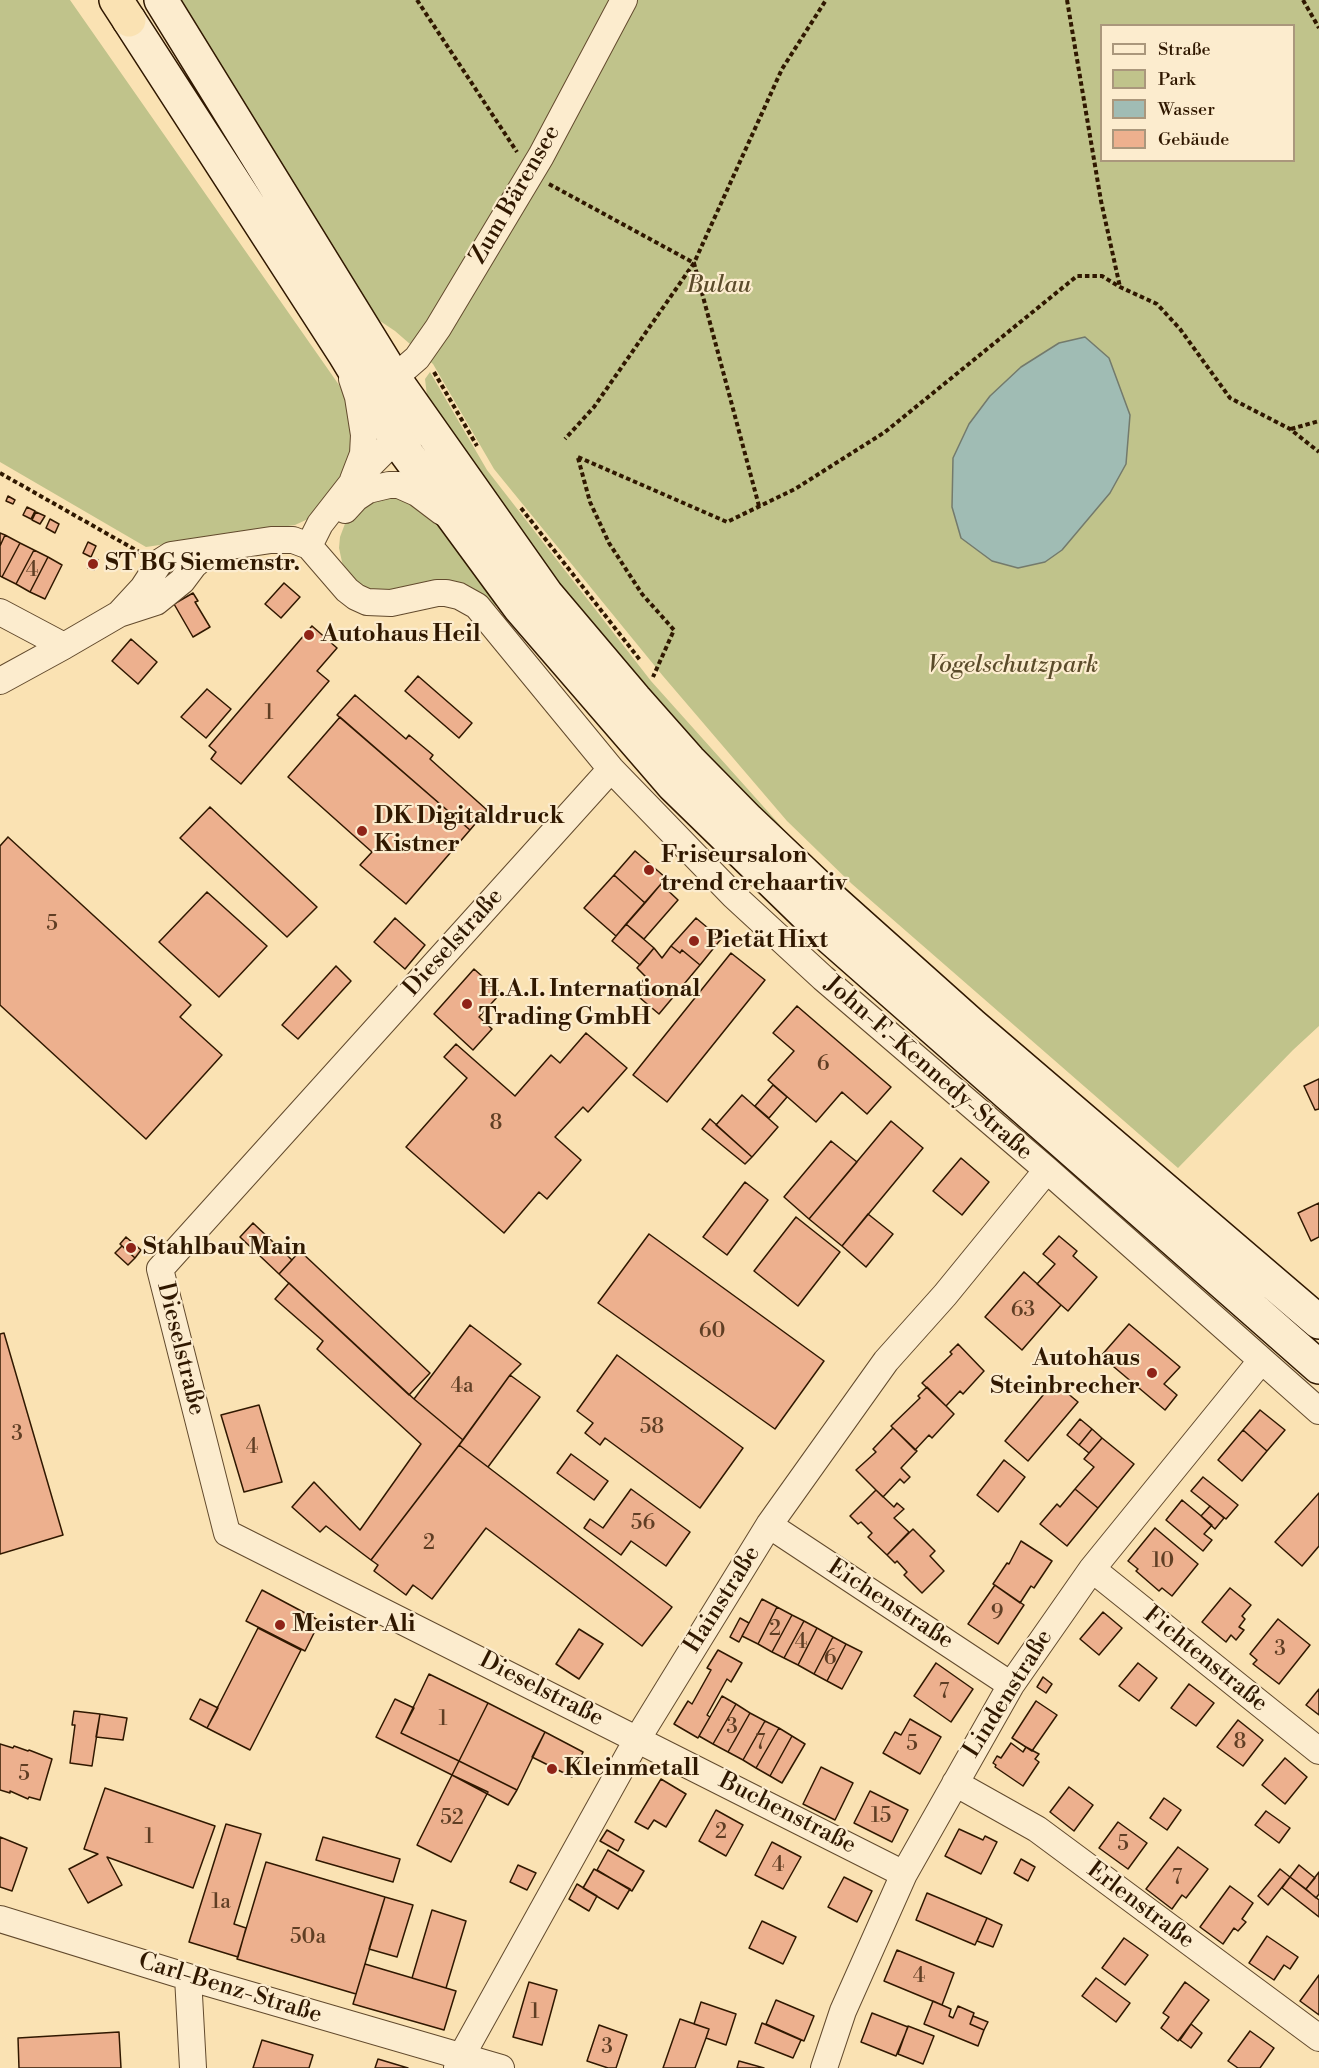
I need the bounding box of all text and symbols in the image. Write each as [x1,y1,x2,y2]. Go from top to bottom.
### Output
legend [1100,24,1295,162]
text: Straße [1158,38,1211,61]
text: Park [1158,68,1195,91]
text: Wasser [1158,98,1215,121]
street label: Zum Bärensee [465,120,567,270]
text: Gebäude [1158,128,1229,151]
park label: Bulau [687,272,751,300]
place label: ST BG Siemenstr. [105,550,300,578]
marker: ST BG Siemenstr. [86,557,100,571]
house number: 4 [26,558,38,584]
place label: Autohaus Heil [321,621,481,649]
marker: Autohaus Heil [302,628,316,642]
park label: Vogelschutzpark [928,652,1098,680]
house number: 1 [264,701,274,727]
place label: DK Digitaldruck Kistner [374,803,564,859]
marker: DK Digitaldruck Kistner [355,824,369,838]
place label: Friseursalon trend crehaartiv [661,842,847,898]
marker: Friseursalon trend crehaartiv [642,863,656,877]
street label: Dieselstraße [398,883,510,1003]
house number: 5 [46,912,58,938]
place label: Pietät Hixt [706,927,828,955]
marker: Pietät Hixt [687,934,701,948]
street label: John-F.-Kennedy-Straße [818,971,1038,1167]
place label: H.A.I. International Trading GmbH [479,976,700,1032]
marker: H.A.I. International Trading GmbH [460,997,474,1011]
house number: 6 [817,1052,829,1078]
house number: 8 [490,1111,502,1137]
place label: Stahlbau Main [143,1234,306,1262]
marker: Stahlbau Main [124,1241,138,1255]
street label: Dieselstraße [150,1280,210,1418]
house number: 63 [1011,1298,1035,1324]
house number: 60 [699,1319,725,1345]
place label: Autohaus Steinbrecher [990,1345,1140,1401]
marker: Autohaus Steinbrecher [1145,1366,1159,1380]
house number: 4a [450,1374,474,1400]
house number: 58 [640,1415,664,1441]
house number: 3 [11,1422,23,1448]
house number: 4 [246,1435,258,1461]
house number: 56 [631,1511,655,1537]
house number: 2 [423,1531,435,1557]
street label: Hainstraße [679,1541,767,1659]
house number: 10 [1152,1549,1174,1575]
street label: Eichenstraße [822,1554,958,1656]
house number: 9 [991,1601,1003,1627]
street label: Fichtenstraße [1137,1601,1273,1719]
place label: Meister Ali [292,1611,415,1639]
house number: 2 [769,1617,781,1643]
marker: Meister Ali [273,1618,287,1632]
street label: Lindenstraße [958,1625,1060,1763]
house number: 4 [795,1630,807,1656]
house number: 3 [1274,1637,1286,1663]
street label: Dieselstraße [474,1646,608,1734]
house number: 6 [824,1646,836,1672]
house number: 7 [939,1680,949,1706]
house number: 1 [438,1707,448,1733]
house number: 3 [726,1715,738,1741]
house number: 8 [1234,1730,1246,1756]
house number: 7 [755,1731,765,1757]
house number: 5 [906,1732,918,1758]
place label: Kleinmetall [564,1755,699,1783]
house number: 5 [18,1762,30,1788]
marker: Kleinmetall [545,1762,559,1776]
street label: Buchenstraße [713,1767,861,1861]
house number: 15 [871,1804,891,1830]
house number: 52 [440,1806,464,1832]
house number: 2 [715,1820,727,1846]
house number: 1 [144,1825,154,1851]
house number: 5 [1117,1832,1129,1858]
house number: 4 [772,1853,784,1879]
street label: Erlenstraße [1081,1856,1199,1956]
house number: 7 [1172,1866,1182,1892]
house number: 1a [211,1890,231,1916]
house number: 50a [290,1925,326,1951]
street label: Carl-Benz-Straße [135,1947,325,2031]
house number: 4 [913,1964,925,1990]
house number: 1 [530,2000,540,2026]
house number: 3 [601,2035,613,2061]

